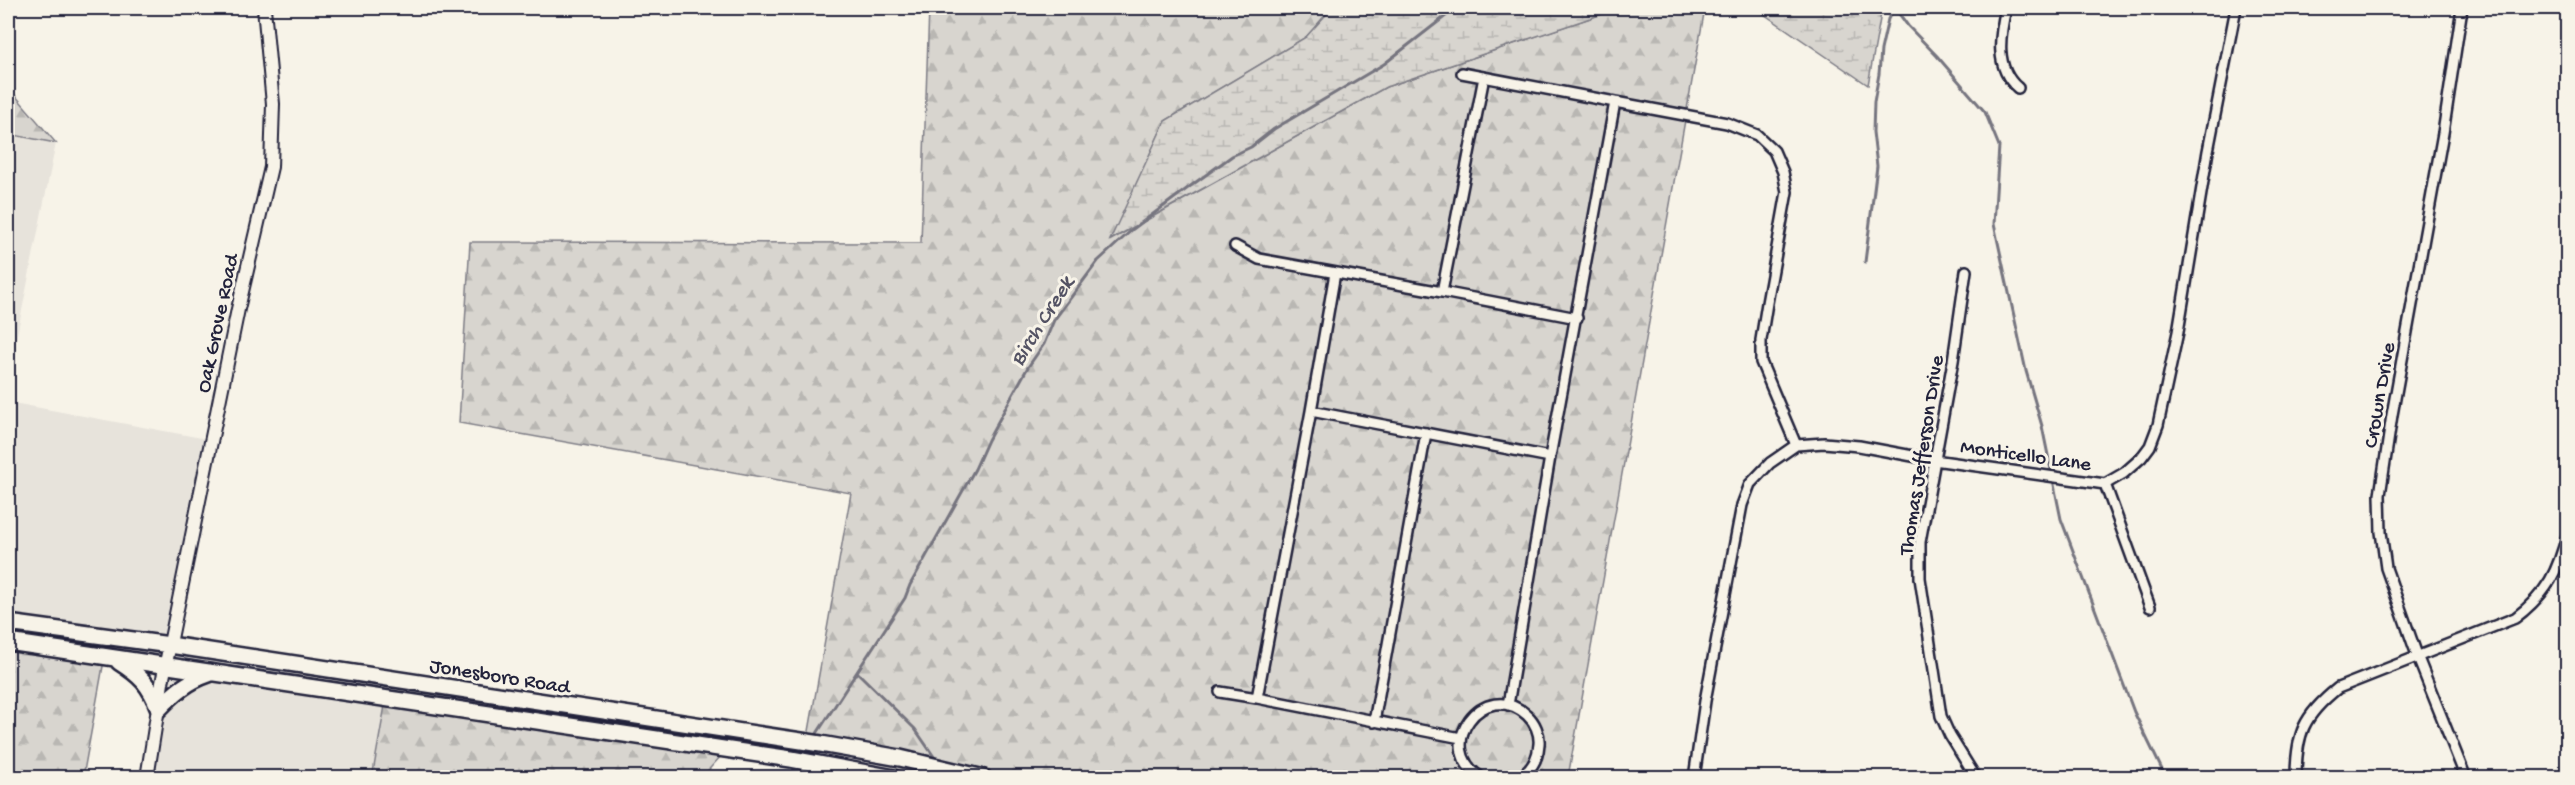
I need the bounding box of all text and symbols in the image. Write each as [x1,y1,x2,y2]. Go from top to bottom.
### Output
street label: Oak Grove Road [193,250,247,395]
water label: Birch Creek [1006,271,1082,372]
street label: Crown Drive [2360,340,2403,450]
street label: Thomas Jefferson Drive [1895,353,1952,558]
street label: Monticello Lane [1958,436,2094,479]
street label: Jonesboro Road [428,655,573,702]

